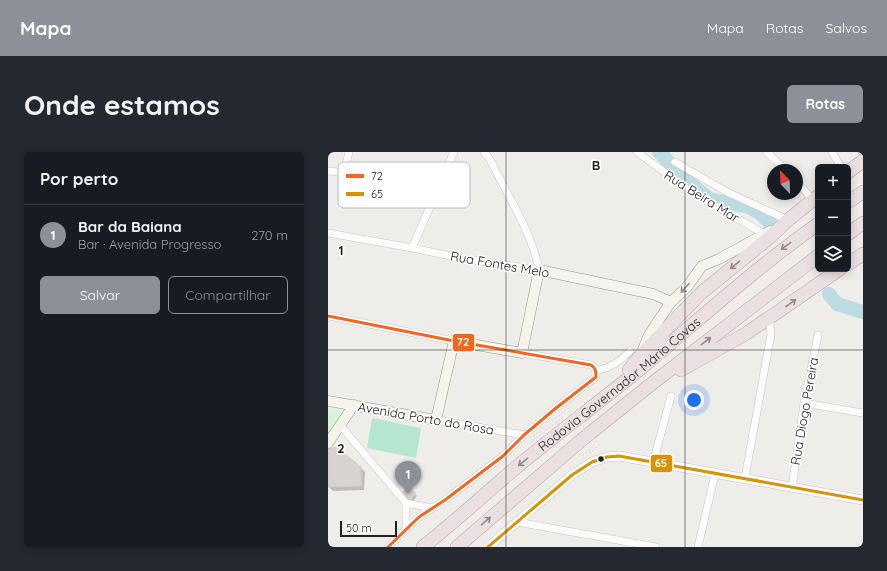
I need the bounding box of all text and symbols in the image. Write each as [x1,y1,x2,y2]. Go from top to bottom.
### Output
text: Mapa [20,16,71,40]
text: Mapa [707,19,744,37]
text: Rotas [766,19,803,37]
text: Salvos [825,19,867,37]
button: Rotas [787,85,863,123]
text: Onde estamos [24,87,220,122]
text: B [592,157,600,173]
legend [338,162,470,208]
north arrow [767,164,803,200]
map controls [815,164,851,272]
button: + [815,164,851,200]
street label: Rua Beira Mar [661,166,743,226]
text: Por perto [40,168,118,189]
text: 72 [371,169,383,183]
text: 65 [371,187,383,201]
button: − [815,200,851,236]
text: Bar da Baiana [78,217,182,236]
text: 1 [50,227,56,243]
text: 270 m [251,227,288,243]
text: Bar · Avenida Progresso [78,236,221,252]
button: layers [815,236,851,272]
text: 1 [338,242,344,258]
one-way arrow [781,242,792,250]
street label: Rua Fontes Melo [449,247,551,281]
one-way arrow [729,261,740,270]
button: Salvar [40,276,160,314]
button: Compartilhar [168,276,288,314]
one-way arrow [680,283,690,293]
one-way arrow [785,299,796,307]
street label: Rodovia Governador Mário Covas [535,313,703,454]
line badge: 72 [452,333,475,352]
text: 72 [457,335,469,349]
one-way arrow [700,337,711,346]
street label: Rua Diogo Pereira [787,356,821,466]
your location [684,390,704,410]
street label: Avenida Porto do Rosa [357,398,495,438]
text: 2 [337,440,345,456]
unlabelled marker [596,454,606,464]
line badge: 65 [650,454,673,473]
text: 65 [655,456,667,470]
one-way arrow [518,457,529,466]
pin: 1 [395,461,421,494]
one-way arrow [481,517,491,526]
scale bar [340,519,397,538]
text: 50 m [346,521,372,535]

